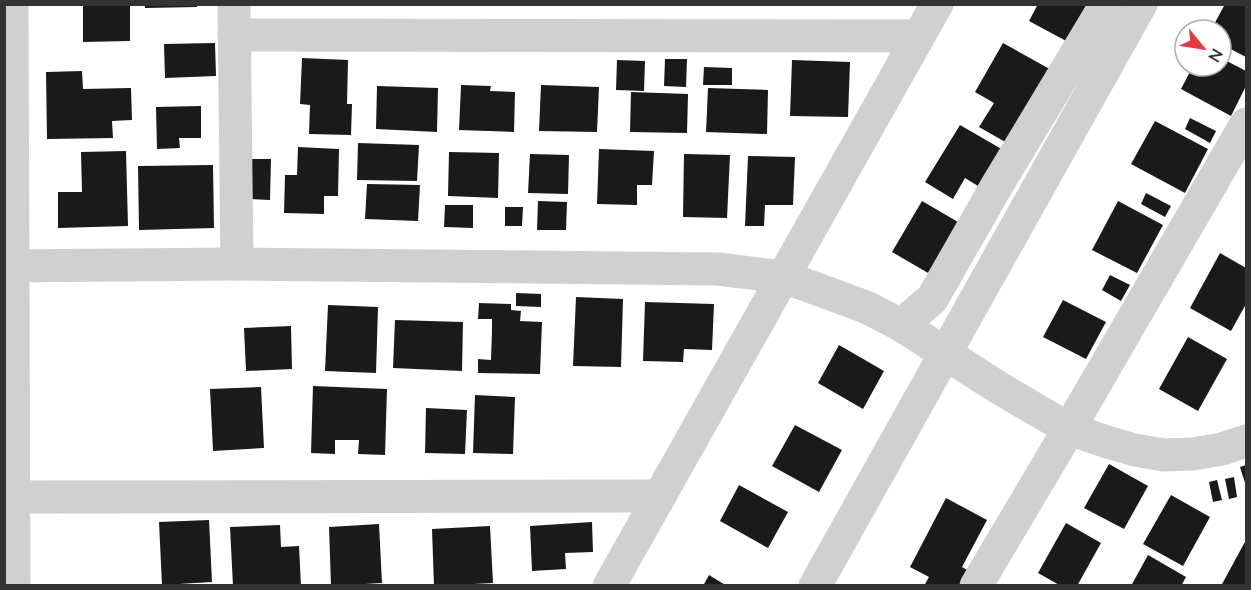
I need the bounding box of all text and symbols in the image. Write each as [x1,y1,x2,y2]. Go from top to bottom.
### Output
north arrow [1173,18,1233,78]
text: N [1205,46,1228,66]

